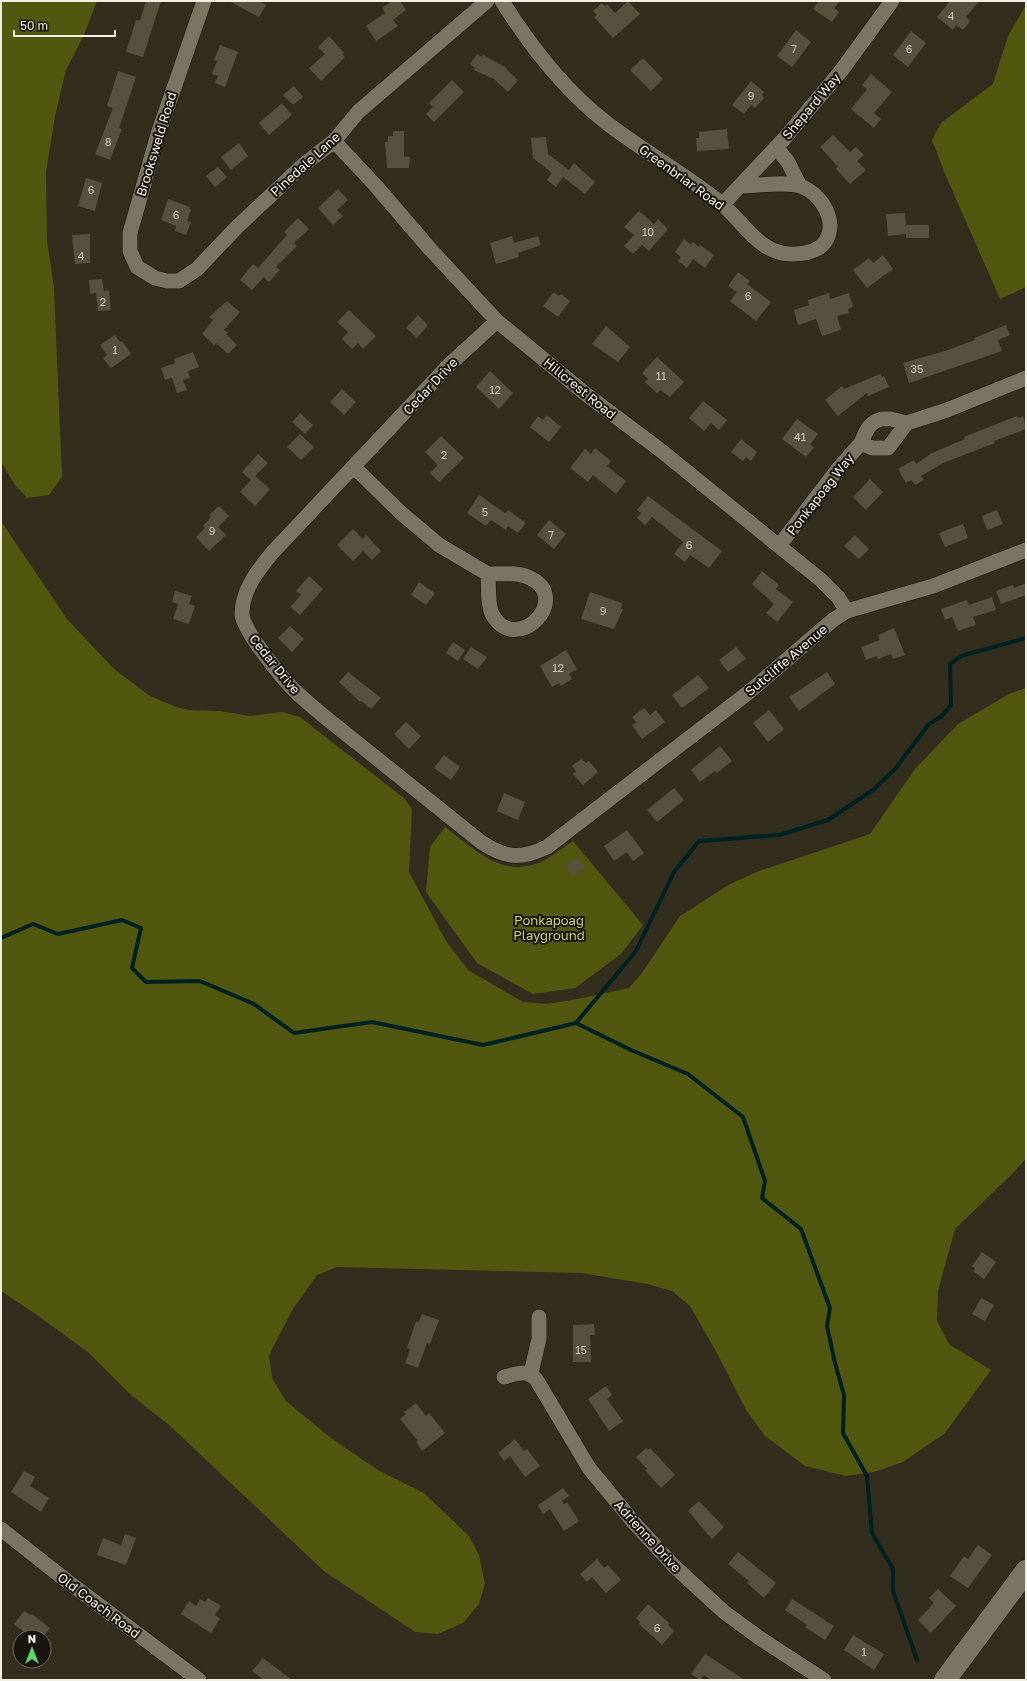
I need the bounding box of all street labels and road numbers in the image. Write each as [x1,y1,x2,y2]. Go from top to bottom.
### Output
street label: Shepard Way [779,69,844,142]
street label: Brooksweld Road [132,90,180,198]
street label: Pinedale Lane [267,129,343,199]
street label: Greenbriar Road [636,141,728,213]
street label: Cedar Drive [400,354,460,418]
street label: Hillcrest Road [541,354,619,422]
street label: Ponkapoag Way [783,449,857,538]
street label: Sutcliffe Avenue [742,621,830,699]
street label: Cedar Drive [246,631,304,697]
street label: Adrienne Drive [611,1497,685,1575]
street label: Old Coach Road [55,1569,143,1641]

